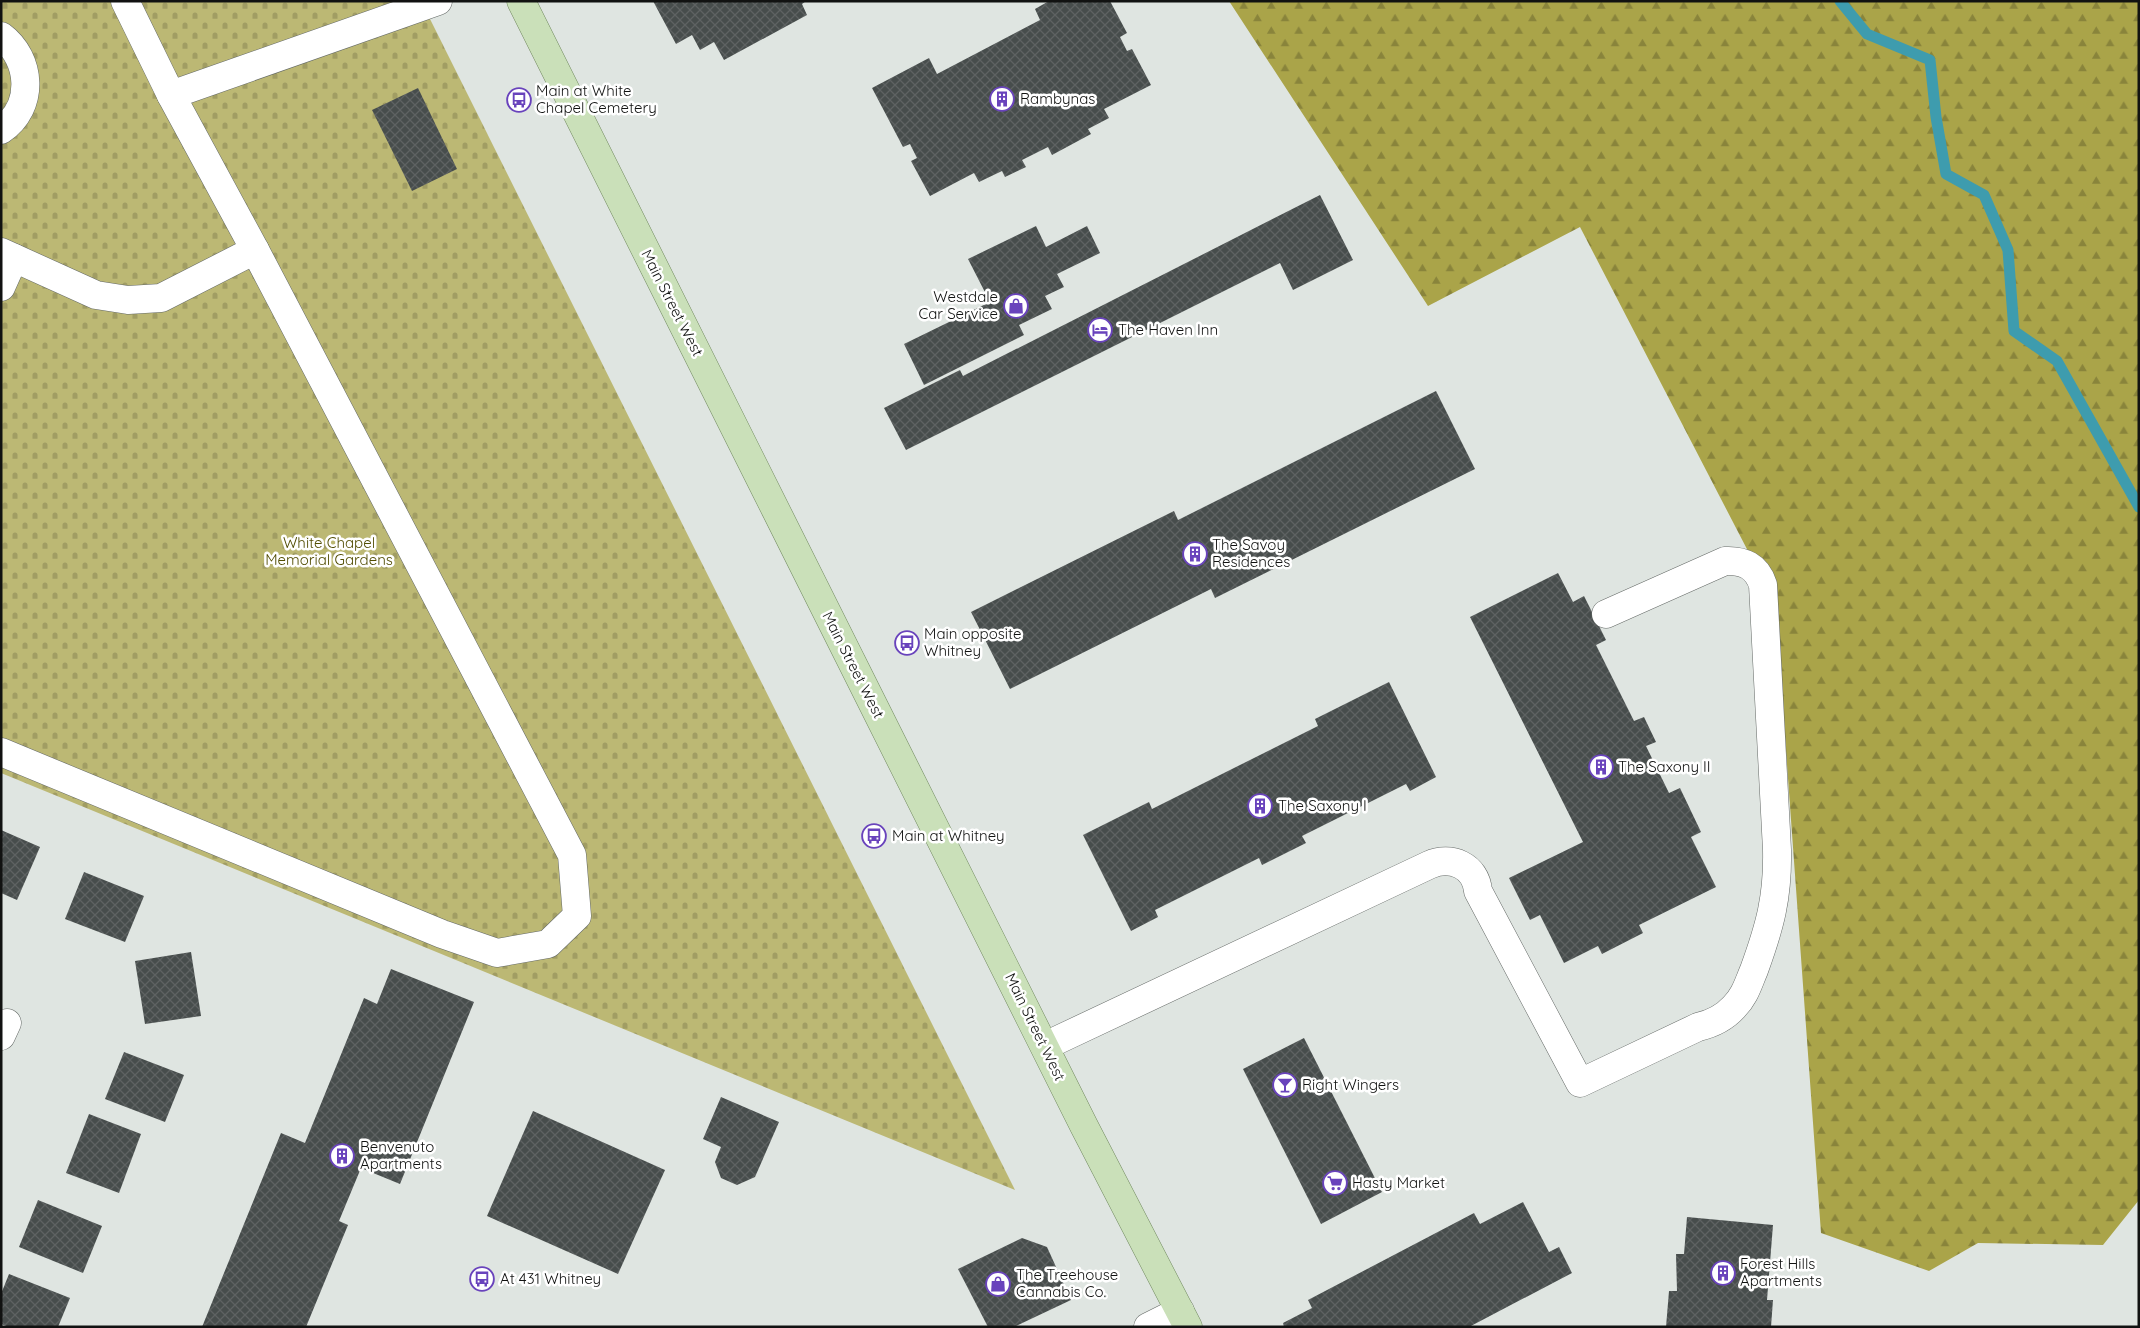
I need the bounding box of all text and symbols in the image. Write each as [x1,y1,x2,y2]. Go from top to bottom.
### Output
place label: Main at White Chapel Cemetery [536,81,657,117]
building icon: Rambynas [989,86,1015,112]
bus stop icon: Main at White Chapel Cemetery [506,87,532,113]
place label: Rambynas [1020,89,1095,108]
street label: Main Street West [637,246,708,359]
place label: Westdale Car Service [918,287,998,323]
shop icon: Westdale Car Service [1003,293,1029,319]
hotel icon: The Haven Inn [1087,317,1113,343]
place label: The Haven Inn [1118,320,1218,339]
park label: White Chapel Memorial Gardens [265,533,393,569]
place label: The Savoy Residences [1212,535,1290,571]
building icon: The Savoy Residences [1182,541,1208,567]
street label: Main Street West [818,608,889,721]
place label: Main opposite Whitney [924,624,1022,660]
bus stop icon: Main opposite Whitney [894,630,920,656]
building icon: The Saxony II [1588,754,1614,780]
place label: The Saxony II [1618,757,1711,776]
building icon: The Saxony I [1247,793,1273,819]
place label: The Saxony I [1278,796,1367,815]
bus stop icon: Main at Whitney [861,823,887,849]
place label: Main at Whitney [892,826,1005,845]
street label: Main Street West [1001,970,1070,1084]
bar icon: Right Wingers [1272,1072,1298,1098]
place label: Right Wingers [1302,1075,1399,1094]
place label: Benvenuto Apartments [360,1137,442,1173]
building icon: Benvenuto Apartments [329,1143,355,1169]
supermarket icon: Hasty Market [1322,1170,1348,1196]
place label: Hasty Market [1352,1173,1445,1192]
place label: Forest Hills Apartments [1740,1254,1822,1290]
building icon: Forest Hills Apartments [1710,1260,1736,1286]
place label: The Treehouse Cannabis Co. [1016,1265,1118,1301]
bus stop icon: At 431 Whitney [469,1266,495,1292]
place label: At 431 Whitney [500,1269,601,1288]
shop icon: The Treehouse Cannabis Co. [985,1271,1011,1297]

